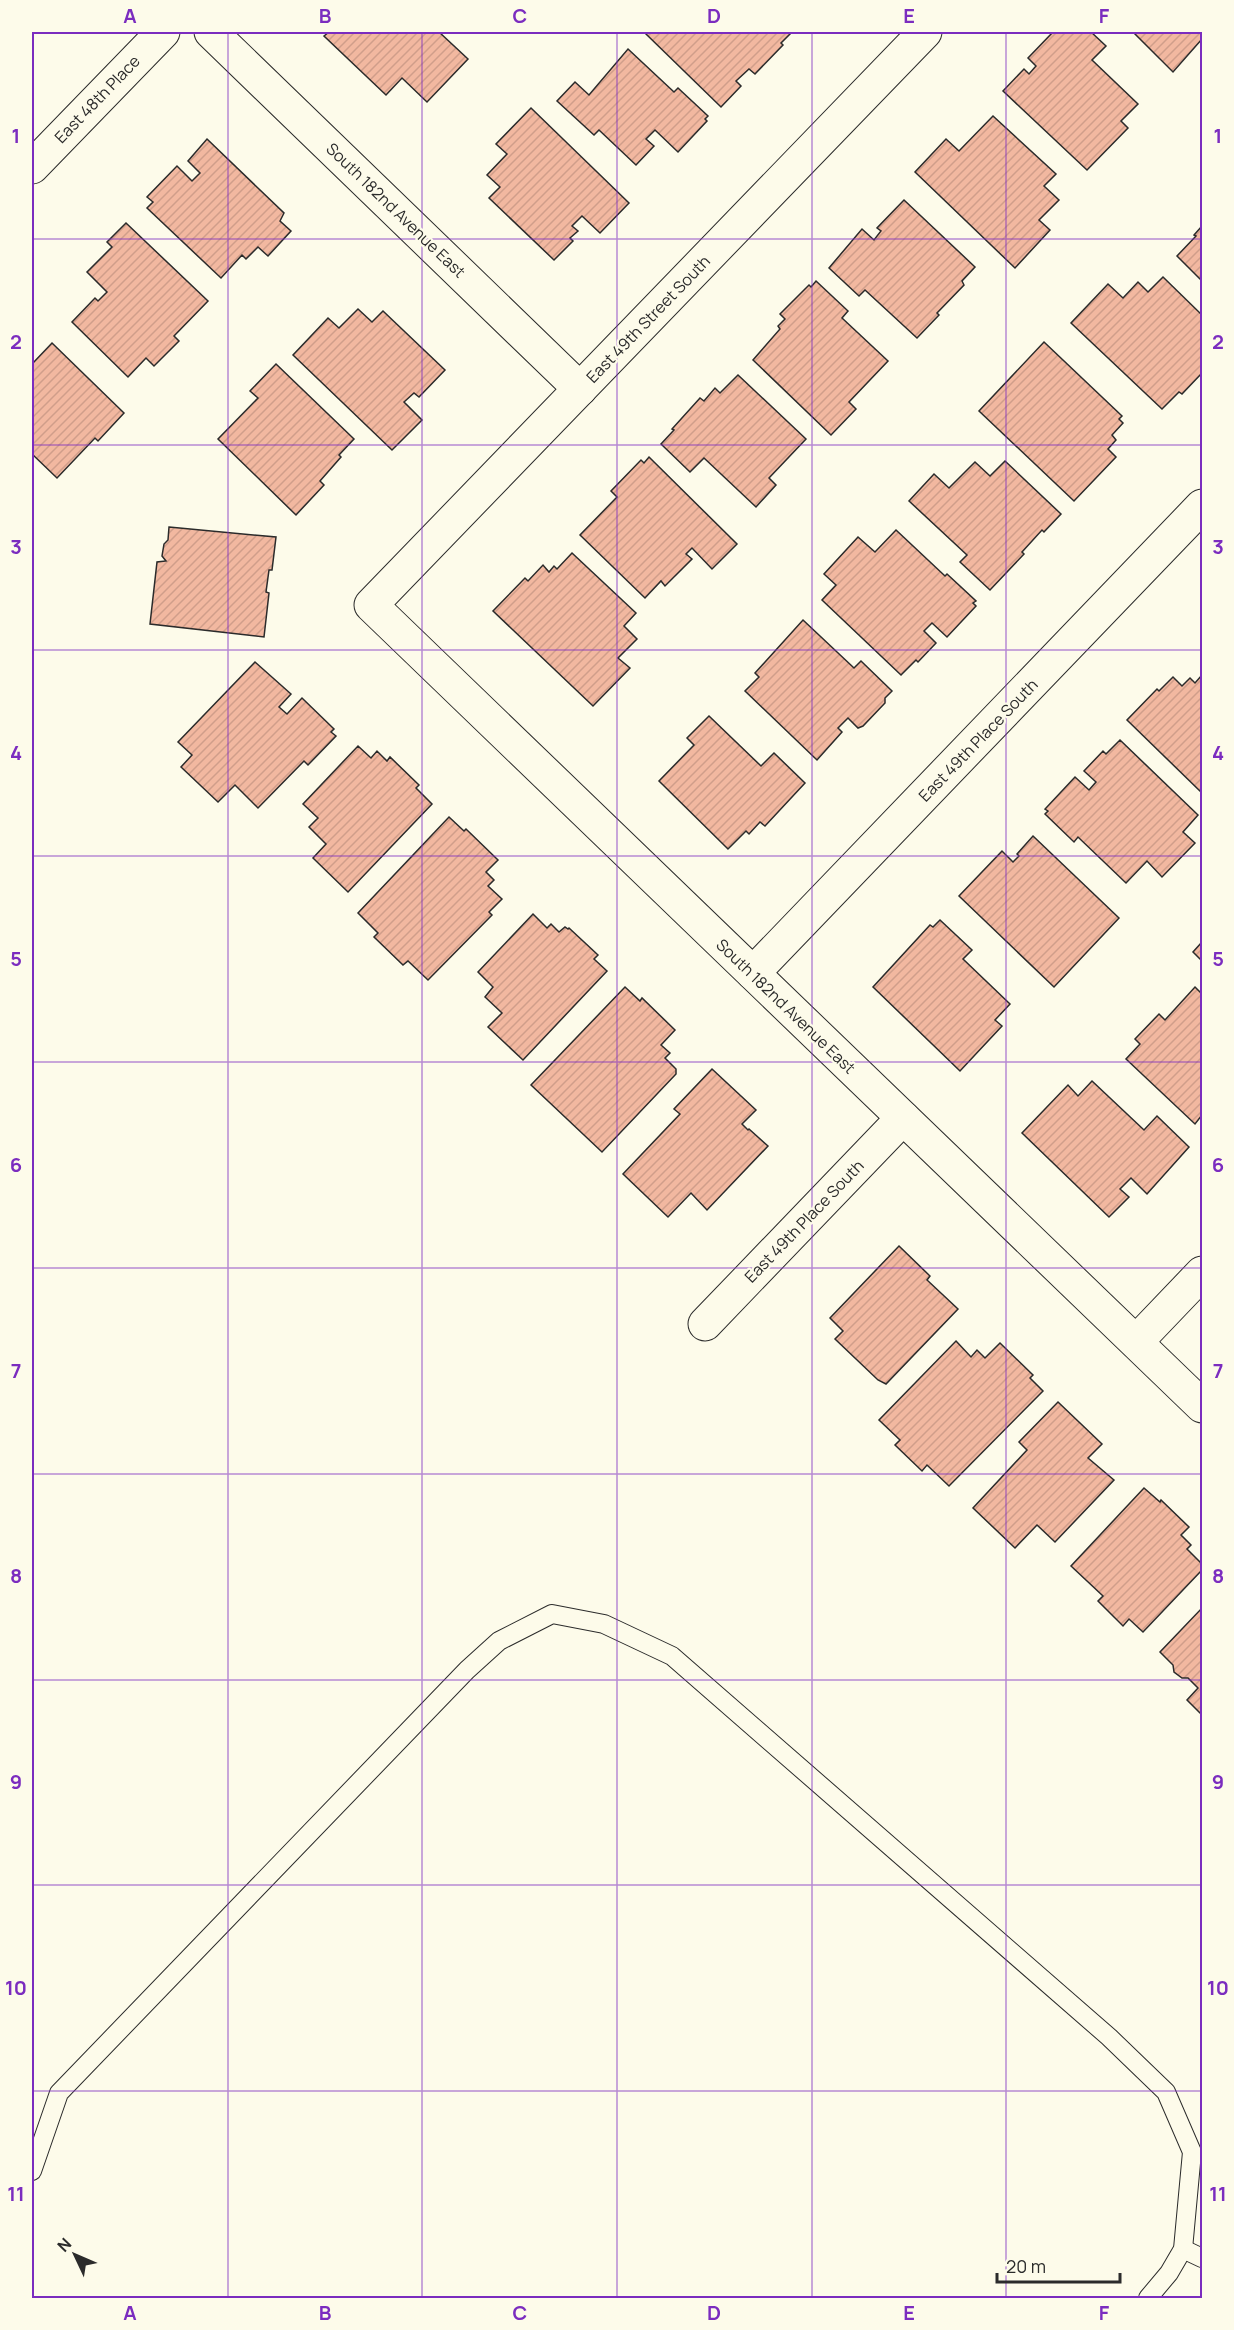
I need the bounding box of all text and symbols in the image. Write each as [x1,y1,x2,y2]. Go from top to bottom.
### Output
text: A [123,2,137,29]
text: B [319,2,332,29]
text: C [513,2,527,29]
text: D [707,2,721,29]
text: E [903,2,915,29]
text: F [1099,2,1110,29]
street label: East 48th Place [49,50,145,148]
text: 1 [12,122,20,149]
text: 1 [1214,122,1222,149]
street label: South 182nd Avenue East [322,138,470,282]
street label: East 49th Street South [581,250,715,388]
text: 2 [10,328,22,355]
text: 2 [1212,328,1224,355]
text: 3 [10,533,22,560]
text: 3 [1212,533,1224,560]
street label: East 49th Place South [914,674,1042,806]
text: 4 [10,739,22,766]
text: 4 [1212,739,1224,766]
street label: South 182nd Avenue East [712,934,860,1078]
text: 5 [10,945,22,972]
text: 5 [1212,945,1224,972]
text: 6 [10,1151,22,1178]
text: 6 [1212,1151,1224,1178]
street label: East 49th Place South [740,1155,868,1287]
text: 7 [11,1357,21,1384]
text: 7 [1213,1357,1223,1384]
text: 8 [10,1562,22,1589]
text: 8 [1212,1562,1224,1589]
text: 9 [10,1768,22,1795]
text: 9 [1212,1768,1224,1795]
text: 10 [5,1974,27,2001]
text: 10 [1207,1974,1229,2001]
text: 11 [7,2180,25,2207]
text: 11 [1209,2180,1227,2207]
north arrow [45,2225,105,2285]
text: N [52,2233,76,2256]
scale bar [997,2246,1120,2284]
text: 20 m [1006,2254,1046,2278]
text: A [123,2299,137,2326]
text: B [319,2299,332,2326]
text: C [513,2299,527,2326]
text: D [707,2299,721,2326]
text: E [903,2299,915,2326]
text: F [1099,2299,1110,2326]

